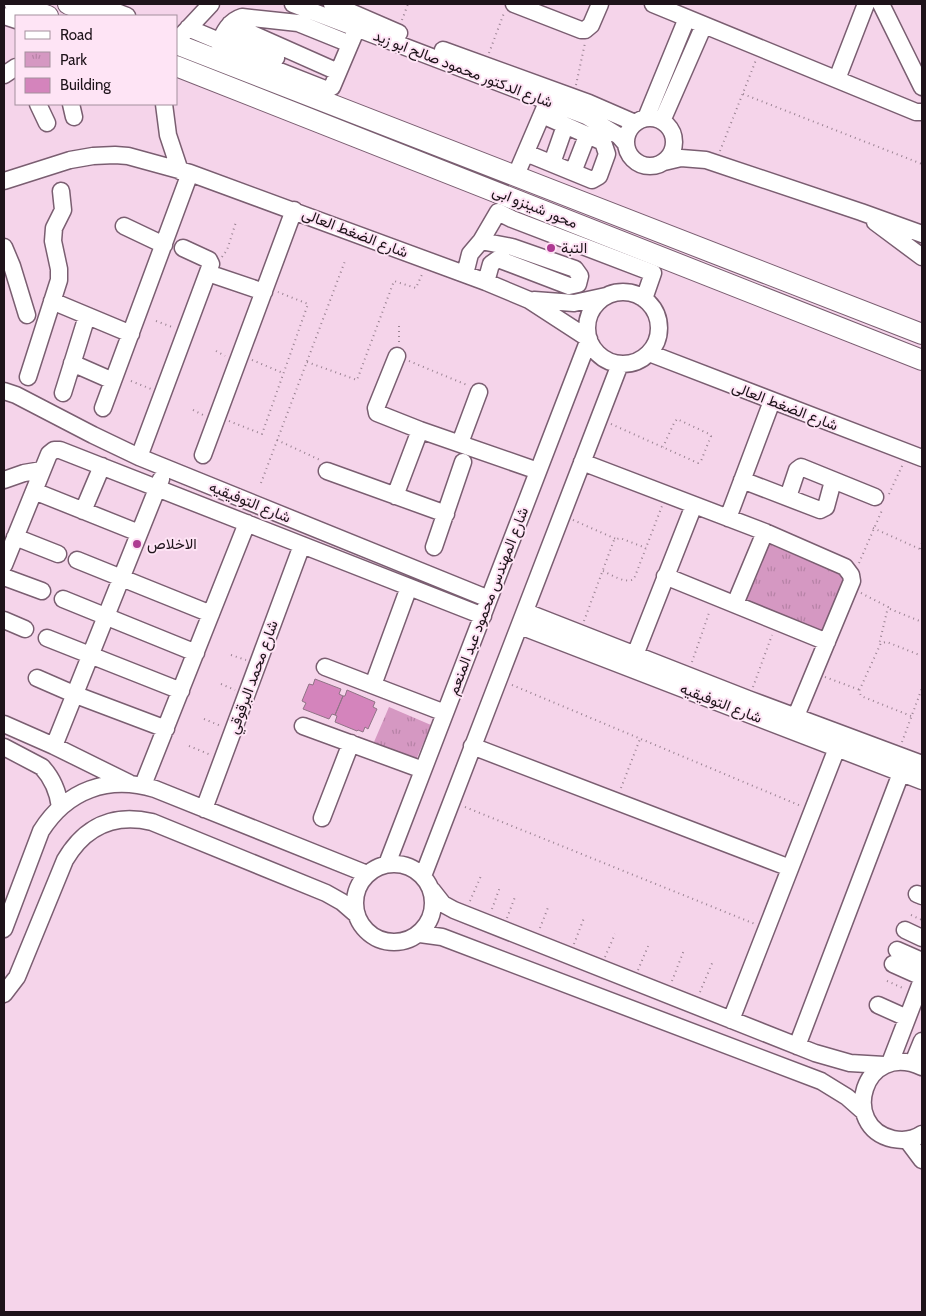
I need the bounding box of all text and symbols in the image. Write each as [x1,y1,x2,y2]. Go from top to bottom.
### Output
legend [15,15,178,105]
text: Road [60,26,93,44]
street label: شارع الدكتور محمود صالح ابو زيد [370,26,555,113]
text: Park [60,51,87,69]
text: Building [60,76,111,94]
street label: محور شينزو ابى [489,182,580,233]
street label: شارع الضغط العالى [299,205,411,263]
place label: التبة [561,239,587,257]
marker: التبة [545,242,557,254]
street label: شارع الضغط العالى [729,378,841,436]
street label: شارع التوفيقيه [206,477,294,528]
street label: شارع المهندس محمود عبد المنعم [444,504,534,698]
place label: الاخلاص [147,535,197,554]
marker: الاخلاص [131,538,143,550]
street label: شارع محمد البرقوقي [224,618,286,738]
street label: شارع التوفيقيه [677,679,765,729]

